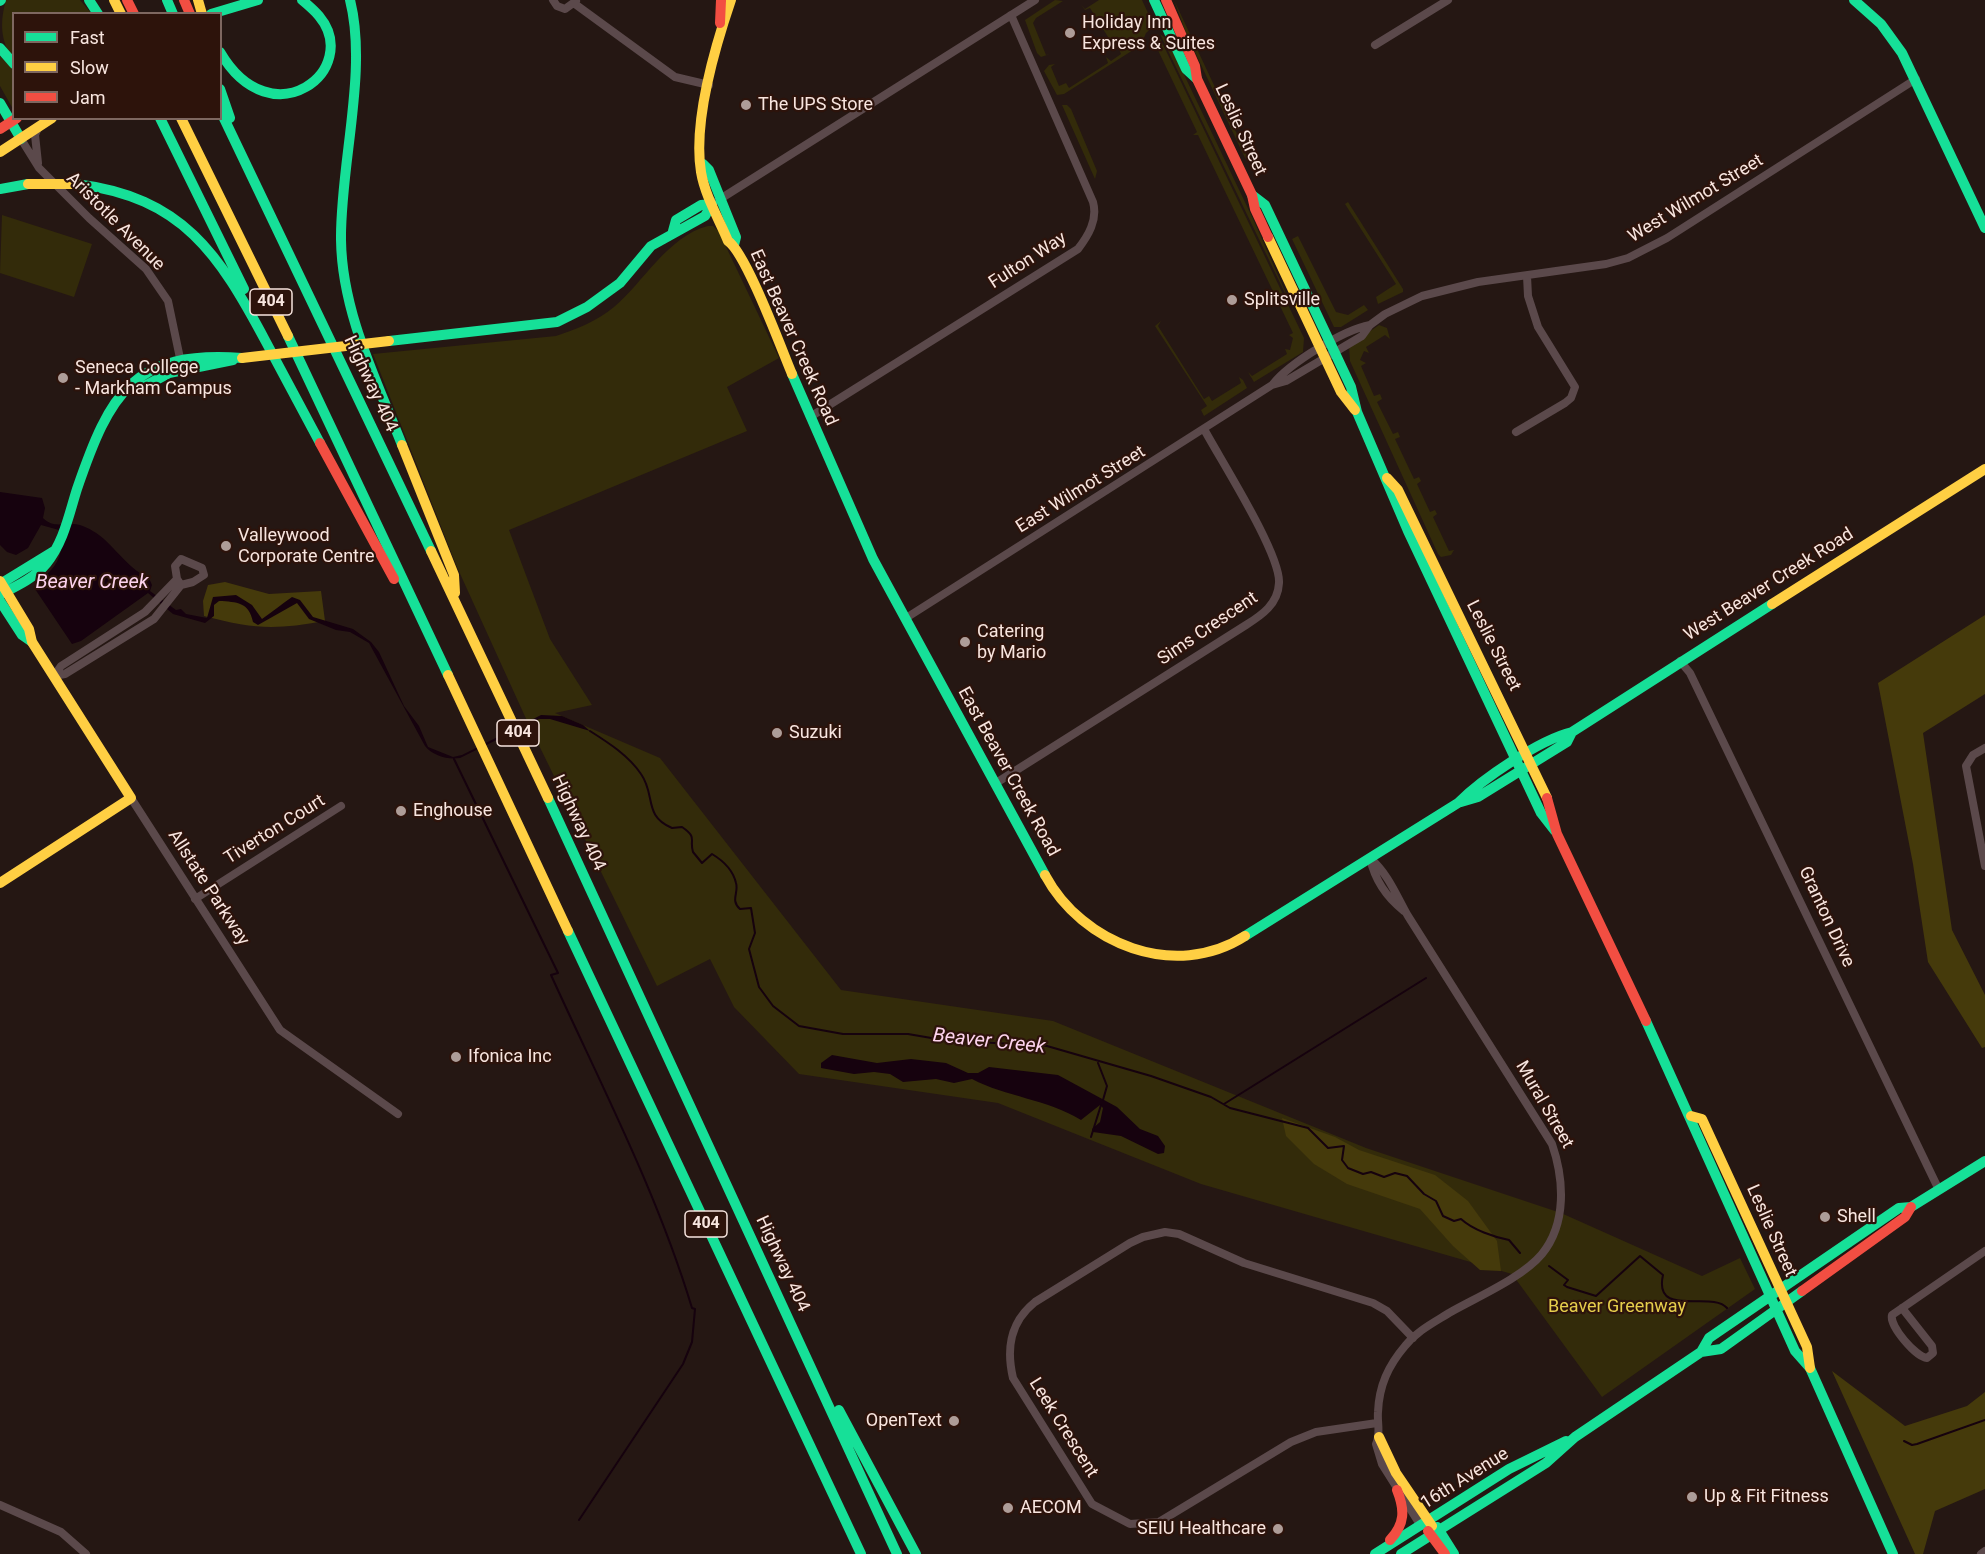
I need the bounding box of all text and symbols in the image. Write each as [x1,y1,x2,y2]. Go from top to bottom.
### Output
legend [12,12,222,120]
place label: Holiday Inn Express & Suites [1082,12,1215,54]
marker: Holiday Inn Express & Suites [1063,26,1077,40]
text: Fast [70,27,105,48]
text: Slow [70,57,109,78]
street label: Leslie Street [1209,81,1271,179]
text: Jam [70,87,106,108]
place label: The UPS Store [758,94,873,116]
marker: The UPS Store [739,98,753,112]
street label: West Wilmot Street [1625,150,1767,248]
street label: Aristotle Avenue [61,168,169,276]
street label: Fulton Way [985,228,1071,294]
street label: East Beaver Creek Road [744,247,842,429]
road number: 404 [250,289,292,315]
place label: Splitsville [1244,289,1320,311]
marker: Splitsville [1225,293,1239,307]
street label: Highway 404 [338,332,402,436]
place label: Seneca College - Markham Campus [75,357,232,400]
marker: Seneca College - Markham Campus [56,371,70,385]
street label: East Wilmot Street [1012,442,1150,538]
street label: West Beaver Creek Road [1680,524,1858,646]
place label: Valleywood Corporate Centre [238,525,374,568]
marker: Valleywood Corporate Centre [219,539,233,553]
water label: Beaver Creek [35,571,149,595]
street label: Sims Crescent [1154,588,1262,670]
street label: Leslie Street [1461,597,1525,695]
place label: Catering by Mario [977,621,1046,664]
marker: Catering by Mario [958,635,972,649]
street label: East Beaver Creek Road [952,683,1064,861]
road number: 404 [497,720,539,746]
place label: Suzuki [789,722,842,744]
marker: Suzuki [770,726,784,740]
street label: Highway 404 [546,771,610,875]
street label: Tiverton Court [221,790,329,870]
place label: Enghouse [413,800,492,822]
marker: Enghouse [394,804,408,818]
street label: Allstate Parkway [163,826,253,950]
street label: Granton Drive [1793,863,1859,971]
water label: Beaver Creek [931,1024,1047,1060]
place label: Ifonica Inc [468,1046,552,1068]
marker: Ifonica Inc [449,1050,463,1064]
street label: Mural Street [1510,1057,1578,1153]
street label: Leslie Street [1741,1181,1801,1281]
place label: Shell [1837,1206,1876,1228]
marker: Shell [1818,1210,1832,1224]
road number: 404 [685,1211,727,1237]
street label: Highway 404 [750,1212,814,1316]
park label: Beaver Greenway [1548,1296,1686,1318]
street label: Leek Crescent [1024,1374,1102,1482]
place label: OpenText [866,1410,942,1432]
marker: OpenText [947,1414,961,1428]
street label: 16th Avenue [1417,1444,1513,1514]
place label: Up & Fit Fitness [1704,1486,1829,1508]
marker: Up & Fit Fitness [1685,1490,1699,1504]
place label: AECOM [1020,1497,1082,1519]
marker: AECOM [1001,1501,1015,1515]
place label: SEIU Healthcare [1137,1518,1266,1540]
marker: SEIU Healthcare [1271,1522,1285,1536]

